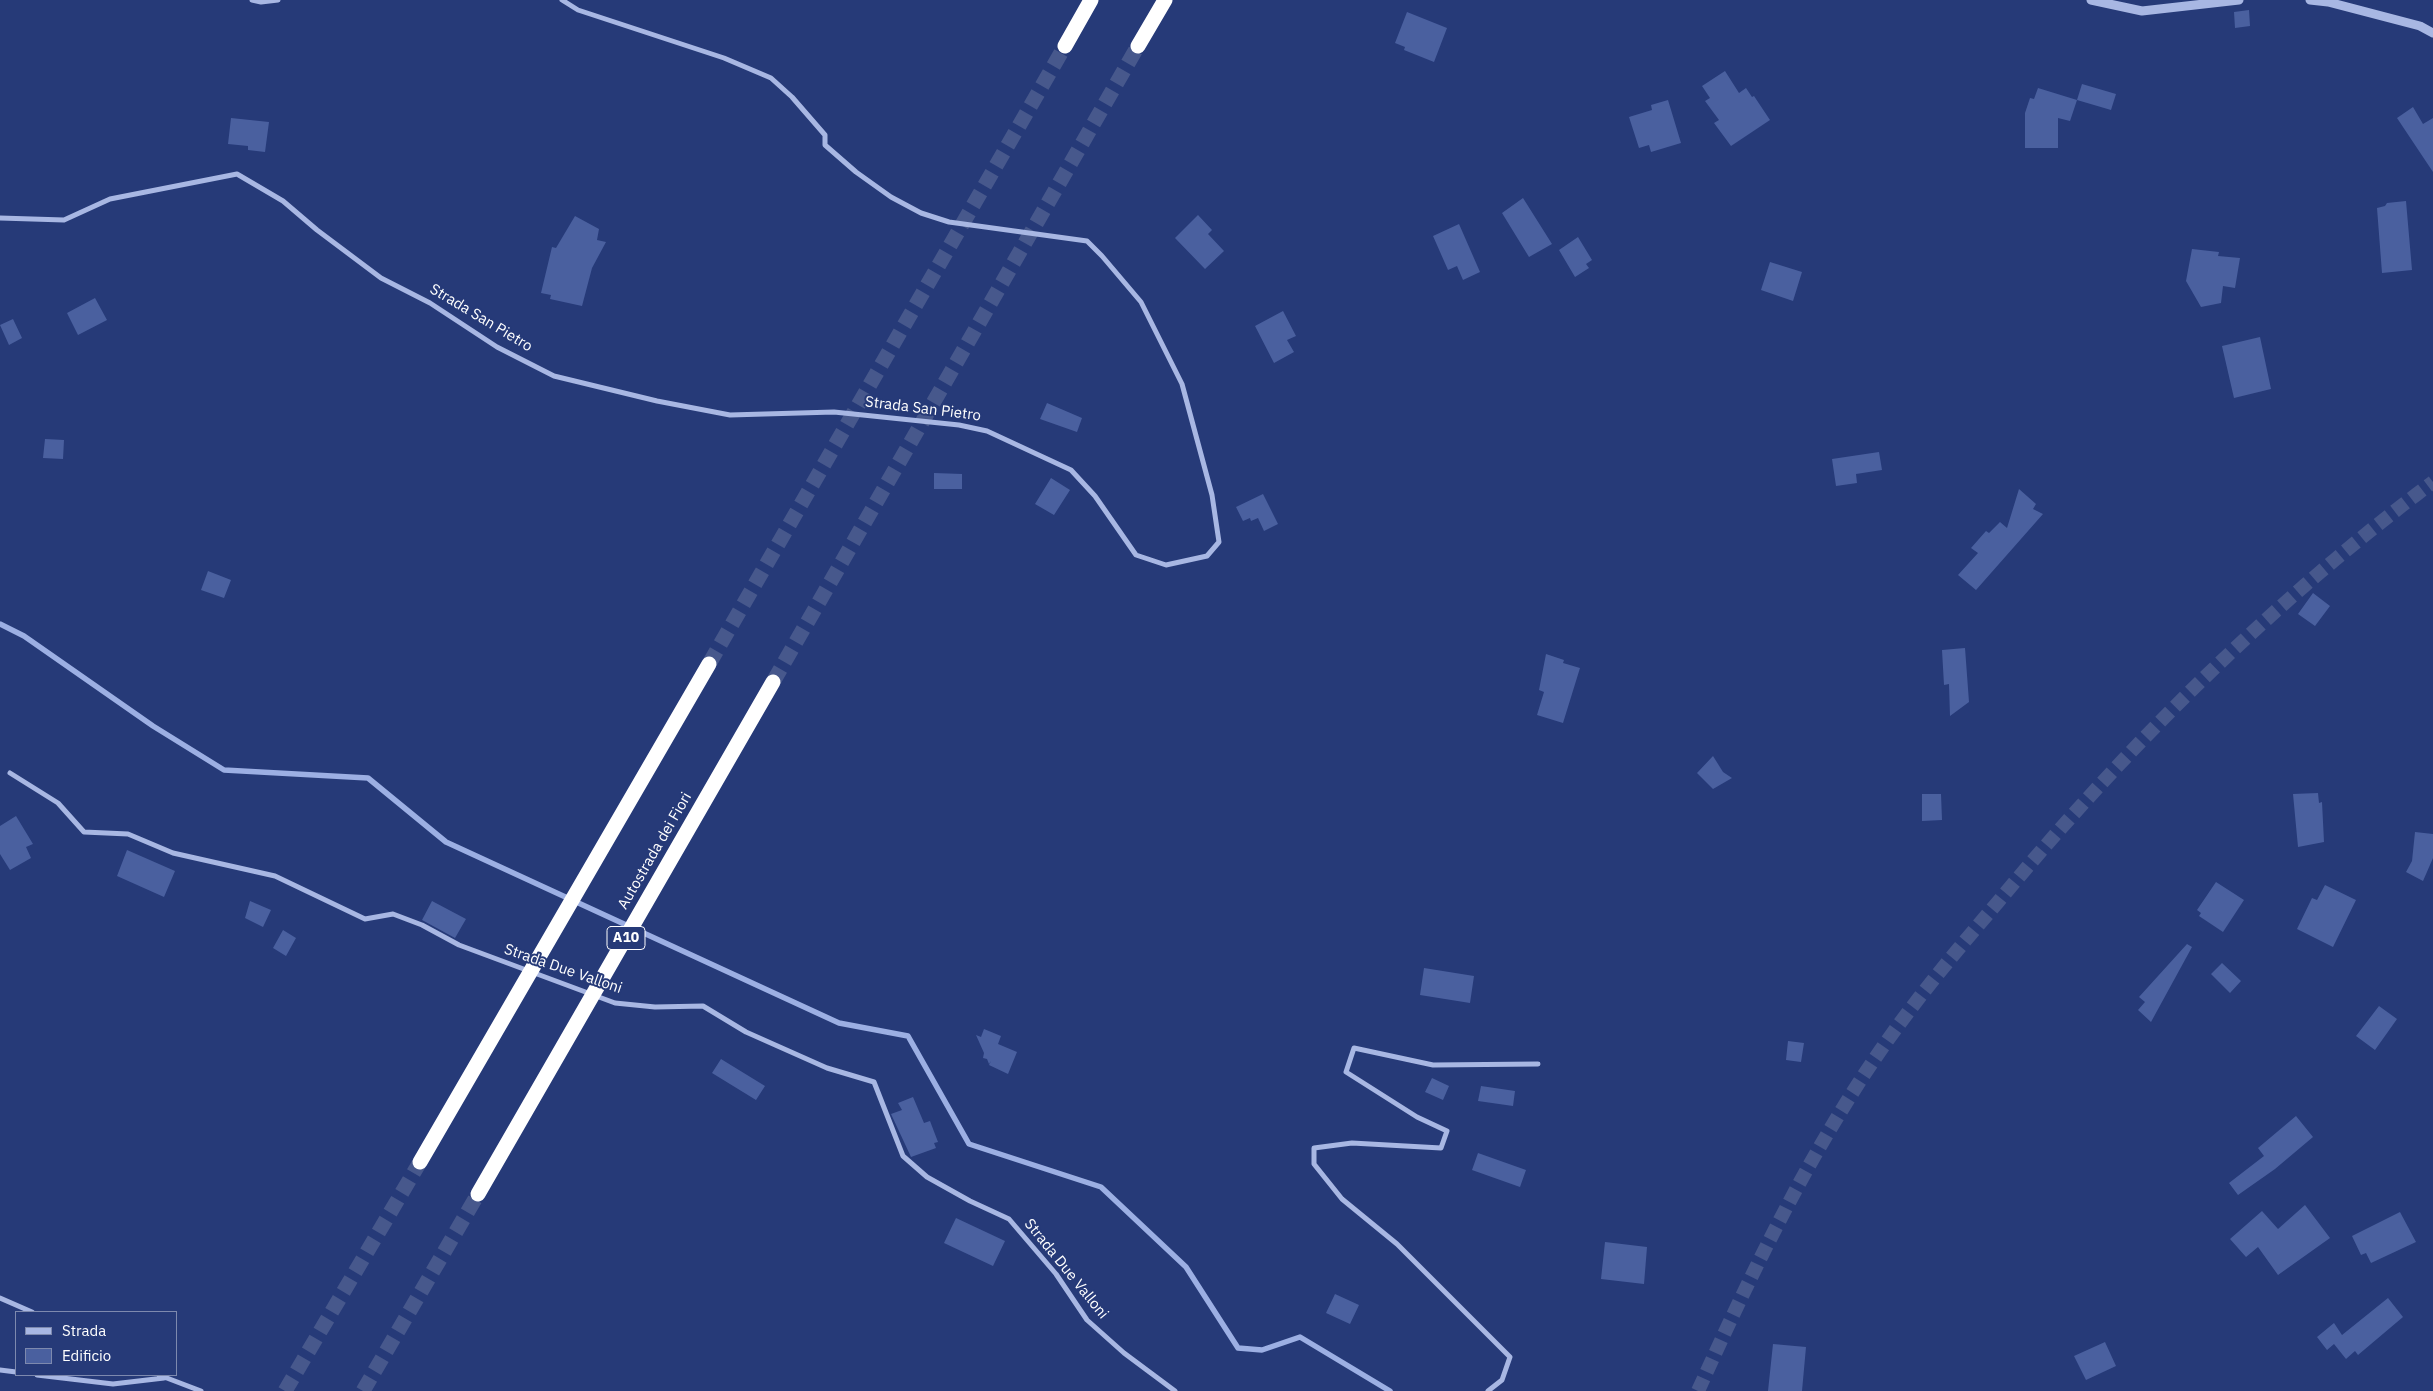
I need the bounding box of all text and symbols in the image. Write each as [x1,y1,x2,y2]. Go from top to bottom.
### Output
street label: Strada San Pietro [426,280,536,356]
street label: Strada San Pietro [864,393,982,425]
street label: Autostrada dei Fiori [614,789,696,913]
road number: A10 [607,926,645,950]
street label: Strada Due Valloni [502,940,624,998]
street label: Strada Due Valloni [1020,1215,1112,1323]
legend [15,1311,178,1376]
text: Strada [62,1321,106,1340]
text: Edificio [62,1346,111,1365]

